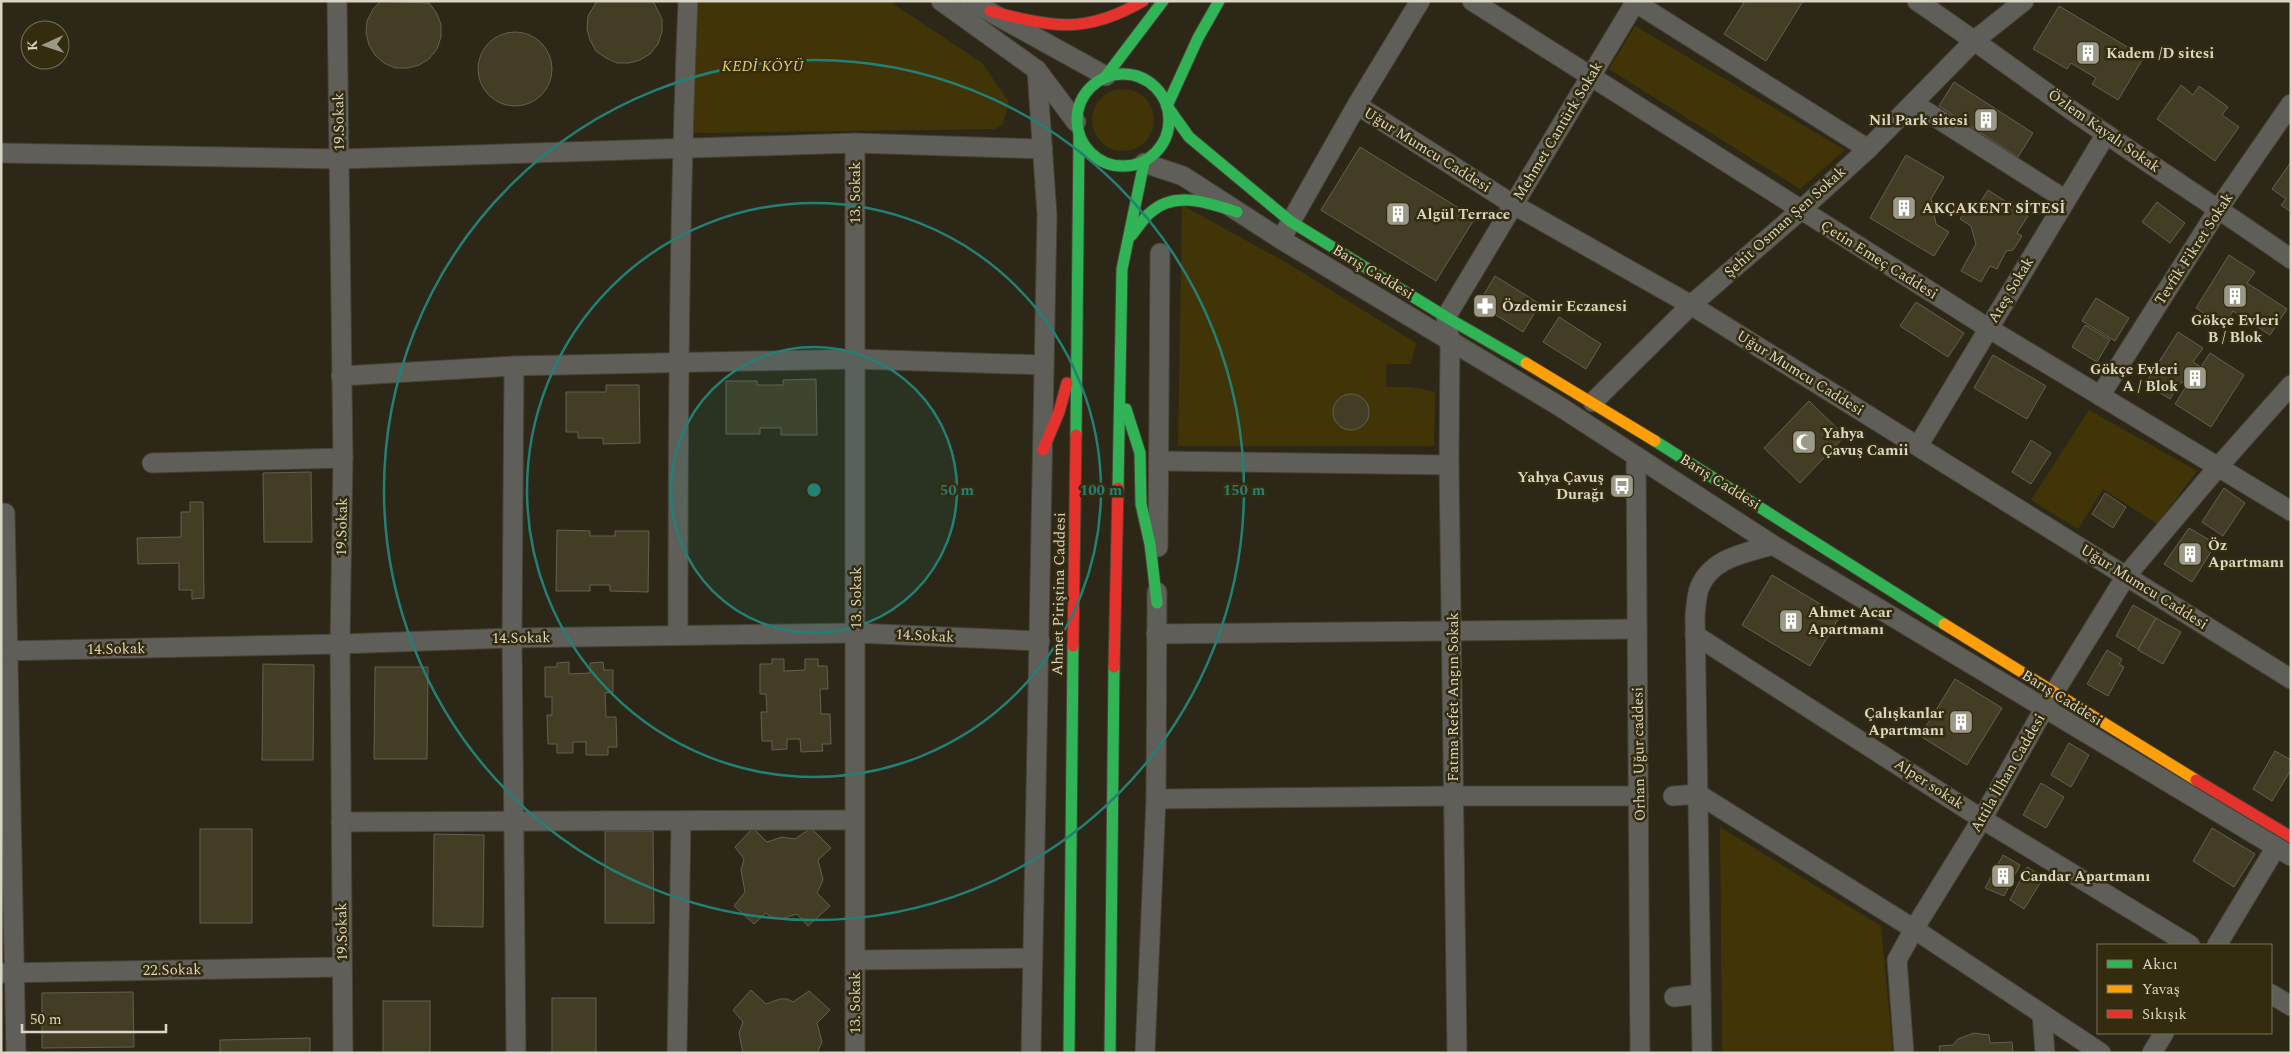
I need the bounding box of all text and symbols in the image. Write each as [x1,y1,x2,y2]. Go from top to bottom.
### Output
north arrow [20,20,70,70]
text: K [22,40,43,52]
building icon: Kadem /D sitesi [2075,40,2101,66]
place label: Kadem /D sitesi [2106,42,2214,65]
park label: KEDİ KÖYÜ [722,55,805,78]
street label: Mehmet Cantürk Sokak [1507,57,1609,205]
street label: Özlem Kayalı Sokak [2043,84,2165,178]
street label: 19.Sokak [327,92,351,152]
street label: Uğur Mumcu Caddesi [1359,101,1495,199]
building icon: Nil Park sitesi [1973,107,1999,133]
place label: Nil Park sitesi [1869,109,1968,132]
street label: Şehit Osman Şen Sokak [1719,161,1851,283]
street label: 13. Sokak [844,162,867,224]
street label: Tevfik Fikret Sokak [2149,188,2239,310]
building icon: AKÇAKENT SİTESİ [1891,195,1917,221]
place label: AKÇAKENT SİTESİ [1922,197,2065,220]
building icon: Algül Terrace [1385,201,1411,227]
place label: Algül Terrace [1416,203,1510,226]
street label: Çetin Emeç Caddesi [1816,214,1942,306]
street label: Barış Caddesi [1328,239,1418,305]
street label: Ateş Sokak [1982,252,2040,328]
building icon: Gökçe Evleri B / Blok [2222,283,2248,309]
pharmacy icon: Özdemir Eczanesi [1472,293,1498,319]
place label: Özdemir Eczanesi [1502,295,1627,318]
place label: Gökçe Evleri B / Blok [2191,309,2279,349]
street label: Uğur Mumcu Caddesi [1732,324,1868,422]
place label: Gökçe Evleri A / Blok [2090,358,2178,398]
building icon: Gökçe Evleri A / Blok [2182,365,2208,391]
place label: Yahya Çavuş Camii [1822,422,1909,462]
mosque icon: Yahya Çavuş Camii [1791,429,1817,455]
street label: Barış Caddesi [1675,448,1765,516]
place label: Yahya Çavuş Durağı [1517,466,1604,506]
bus stop icon: Yahya Çavuş Durağı [1609,473,1635,499]
text: 50 m [940,479,975,502]
text: 100 m [1080,479,1123,502]
text: 150 m [1223,479,1266,502]
centre of rings [805,481,823,499]
street label: 19.Sokak [330,497,354,557]
street label: Ahmet Piriştina Caddesi [1046,512,1072,676]
place label: Öz Apartmanı [2208,534,2284,574]
street label: Uğur Mumcu Caddesi [2076,538,2212,636]
building icon: Öz Apartmanı [2177,541,2203,567]
street label: 13. Sokak [845,567,868,629]
place label: Ahmet Acar Apartmanı [1808,601,1893,641]
building icon: Ahmet Acar Apartmanı [1778,608,1804,634]
street label: Fatma Refet Angın Sokak [1442,612,1465,782]
street label: 14.Sokak [895,623,955,649]
street label: 14.Sokak [491,626,551,650]
street label: 14.Sokak [86,637,146,661]
street label: Barış Caddesi [2017,664,2107,732]
street label: Orhan Uğur caddesi [1626,687,1652,821]
place label: Çalışkanlar Apartmanı [1864,702,1945,742]
building icon: Çalışkanlar Apartmanı [1948,709,1974,735]
street label: Attila İlhan Caddesi [1965,709,2051,837]
street label: Alper sokak [1889,753,1969,815]
building icon: Candar Apartmanı [1990,863,2016,889]
place label: Candar Apartmanı [2020,865,2150,888]
street label: 19.Sokak [330,902,354,962]
legend [2097,944,2272,1034]
text: Akıcı [2142,953,2178,976]
street label: 22.Sokak [142,958,202,982]
street label: 13. Sokak [844,972,867,1034]
text: Yavaş [2142,978,2180,1001]
scale bar [22,1002,166,1034]
text: Sıkışık [2142,1003,2187,1026]
text: 50 m [30,1008,62,1031]

